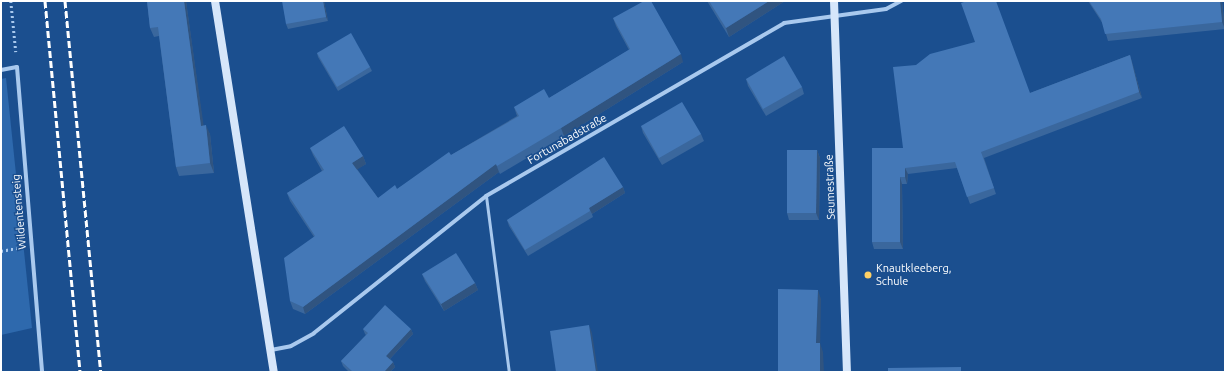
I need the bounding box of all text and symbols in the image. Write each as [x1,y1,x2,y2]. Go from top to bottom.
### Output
street label: Fortunabadstraße [525,111,609,167]
street label: Seumestraße [822,154,838,220]
street label: Wildentensteig [9,174,29,250]
place label: Knautkleeberg, Schule [876,262,952,288]
marker: Knautkleeberg, Schule [863,270,873,280]

